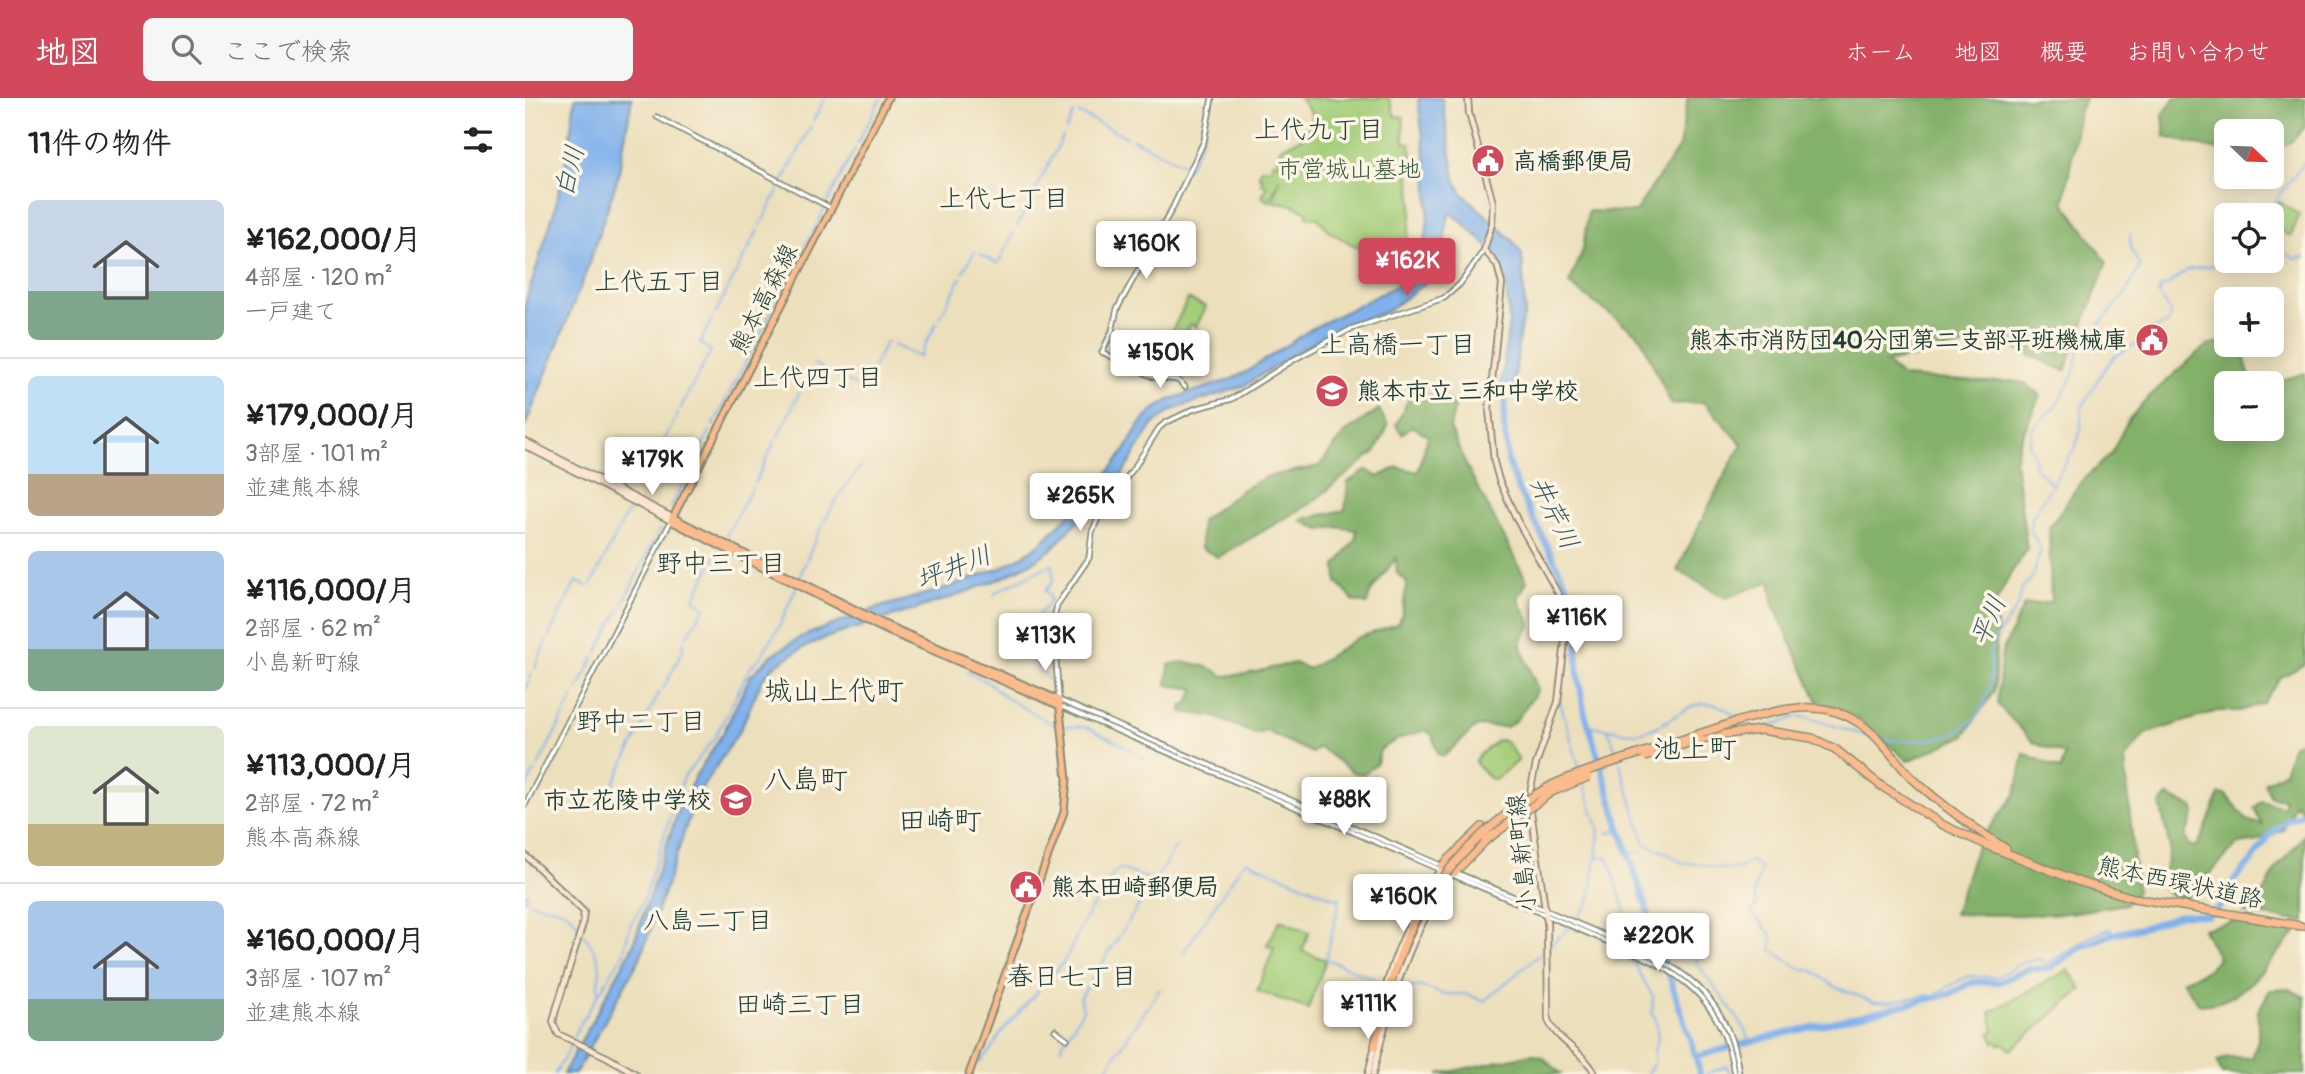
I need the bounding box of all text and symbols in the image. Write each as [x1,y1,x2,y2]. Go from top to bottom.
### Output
search box [143,18,633,81]
icon: search [167,30,205,68]
text: 地図 [35,32,101,73]
text: ここで検索 [223,36,353,68]
text: ホーム [1845,38,1916,67]
text: 地図 [1954,38,2002,67]
text: 概要 [2040,38,2088,67]
text: お問い合わせ [2126,38,2270,67]
district label: 上代九丁目 [1254,114,1384,146]
north arrow [2214,119,2284,189]
map controls [2214,119,2284,441]
icon: filters [459,121,497,159]
text: 11件の物件 [28,125,171,162]
water label: 白川 [548,142,592,200]
public building icon: 高橋郵便局 [1469,142,1507,180]
place label: 高橋郵便局 [1513,147,1633,176]
park label: 市営城山墓地 [1277,155,1421,184]
district label: 上代七丁目 [939,183,1069,215]
button: locate [2214,203,2284,273]
text: ¥162,000/月 [245,221,422,258]
pin: ¥160K [1097,222,1195,281]
icon: home [84,228,168,312]
text: ¥160K [1112,229,1180,258]
pin: ¥162K [1358,238,1456,298]
street label: 熊本高森線 [724,239,804,359]
text: ¥162K [1374,246,1440,275]
text: 4部屋 · 120 m² [245,263,393,292]
district label: 上代五丁目 [594,266,724,298]
button: + [2214,287,2284,357]
text: 一戸建て [245,297,337,326]
public building icon: 熊本市消防団40分団第二支部平班機械庫 [2133,321,2171,359]
place label: 熊本市消防団40分団第二支部平班機械庫 [1689,326,2127,355]
district label: 上高橋一丁目 [1320,329,1476,361]
pin: ¥150K [1111,330,1209,390]
text: ¥150K [1127,338,1194,367]
district label: 上代四丁目 [753,362,883,394]
button: − [2214,371,2284,441]
school or university icon: 熊本市立 三和中学校 [1313,372,1351,410]
place label: 熊本市立 三和中学校 [1357,377,1578,406]
text: ¥179,000/月 [245,397,419,434]
icon: home [84,404,168,488]
pin: ¥179K [603,438,701,497]
text: 3部屋 · 101 m² [245,439,388,468]
text: ¥179K [621,445,683,474]
water label: 井芹川 [1523,471,1585,555]
text: 並建熊本線 [245,473,360,502]
pin: ¥265K [1031,474,1129,533]
text: ¥265K [1046,481,1114,510]
water label: 坪井川 [912,539,996,597]
district label: 野中三丁目 [656,548,786,580]
text: ¥116,000/月 [245,572,417,609]
icon: home [84,579,168,663]
water label: 平川 [1964,591,2014,651]
pin: ¥116K [1527,596,1625,655]
text: ¥116K [1545,603,1607,632]
text: 2部屋 · 62 m² [245,614,381,643]
pin: ¥113K [996,614,1094,673]
text: ¥113K [1015,621,1075,650]
text: 小島新町線 [245,648,360,677]
district label: 城山上代町 [764,674,904,709]
district label: 野中二丁目 [576,706,706,738]
district label: 池上町 [1653,732,1737,767]
text: ¥113,000/月 [245,747,416,784]
icon: home [84,754,168,838]
district label: 八島町 [764,763,848,798]
pin: ¥88K [1303,778,1385,837]
school or university icon: 市立花陵中学校 [717,781,755,819]
text: ¥88K [1317,785,1371,814]
place label: 市立花陵中学校 [543,786,711,815]
text: 2部屋 · 72 m² [245,789,380,818]
street label: 小島新町線 [1501,792,1543,914]
district label: 田崎町 [898,804,982,839]
text: 熊本高森線 [245,823,360,852]
street label: 熊本西環状道路 [2095,851,2265,915]
public building icon: 熊本田崎郵便局 [1007,868,1045,906]
place label: 熊本田崎郵便局 [1051,873,1219,902]
pin: ¥160K [1354,874,1452,934]
text: ¥160K [1369,882,1437,911]
district label: 八島二丁目 [643,905,773,937]
pin: ¥220K [1609,914,1707,973]
text: ¥220K [1622,921,1694,950]
text: ¥160,000/月 [245,922,425,959]
icon: home [84,929,168,1013]
district label: 春日七丁目 [1007,961,1137,993]
text: 3部屋 · 107 m² [245,964,391,993]
pin: ¥111K [1319,982,1417,1041]
district label: 田崎三丁目 [735,989,865,1021]
text: ¥111K [1340,989,1396,1018]
text: 並建熊本線 [245,998,360,1027]

